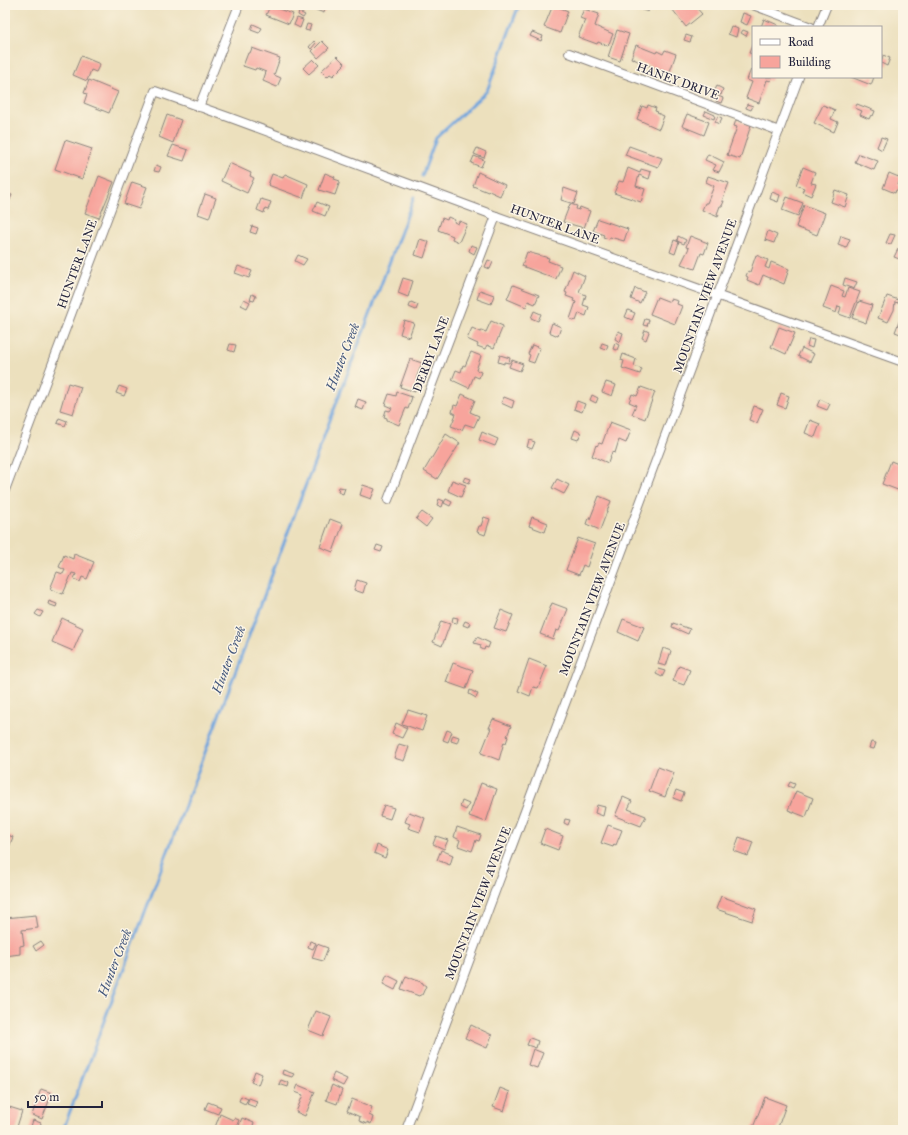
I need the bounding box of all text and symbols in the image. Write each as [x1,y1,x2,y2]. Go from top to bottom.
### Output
legend [752,26,882,78]
text: Road [788,35,814,49]
text: Building [788,55,831,70]
street label: HANEY DRIVE [635,60,722,103]
street label: HUNTER LANE [508,201,602,247]
street label: HUNTER LANE [54,217,100,311]
street label: MOUNTAIN VIEW AVENUE [671,217,740,375]
street label: DERBY LANE [410,314,452,394]
water label: Hunter Creek [322,321,363,394]
street label: MOUNTAIN VIEW AVENUE [556,520,628,678]
water label: Hunter Creek [208,624,249,697]
street label: MOUNTAIN VIEW AVENUE [442,824,514,982]
water label: Hunter Creek [94,927,135,1000]
scale bar [28,1083,102,1109]
text: 50 m [34,1090,59,1104]

